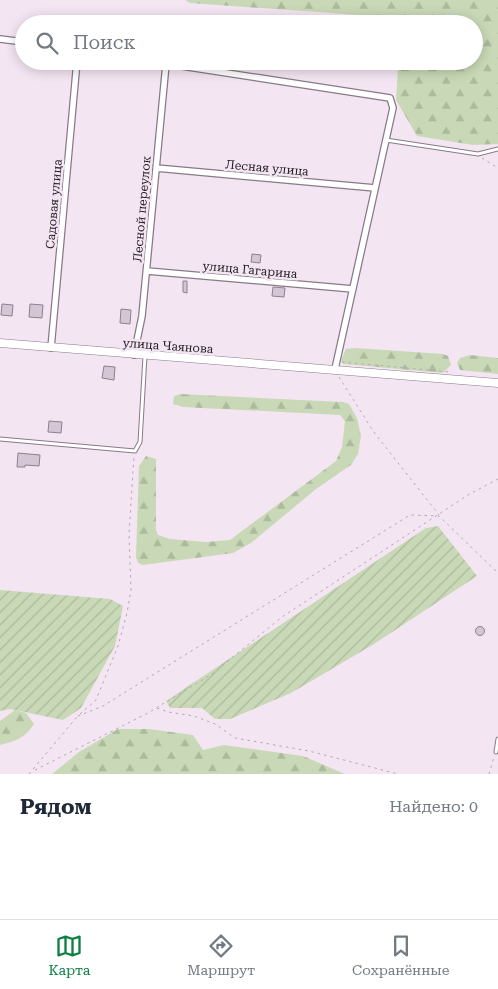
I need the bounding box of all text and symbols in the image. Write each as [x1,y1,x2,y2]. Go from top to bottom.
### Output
search box [15,15,483,70]
icon: search [33,29,61,57]
text: Поиск [73,31,136,54]
street label: Лесной переулок [130,155,154,263]
street label: Лесная улица [225,157,310,179]
street label: Садовая улица [43,158,65,249]
street label: улица Гагарина [202,259,298,281]
street label: улица Чаянова [122,336,214,356]
text: Рядом [20,795,92,819]
text: Найдено: 0 [389,797,478,816]
tab: Карта [48,932,90,978]
tab: Маршрут [187,932,255,978]
tab: Сохранённые [352,932,450,978]

